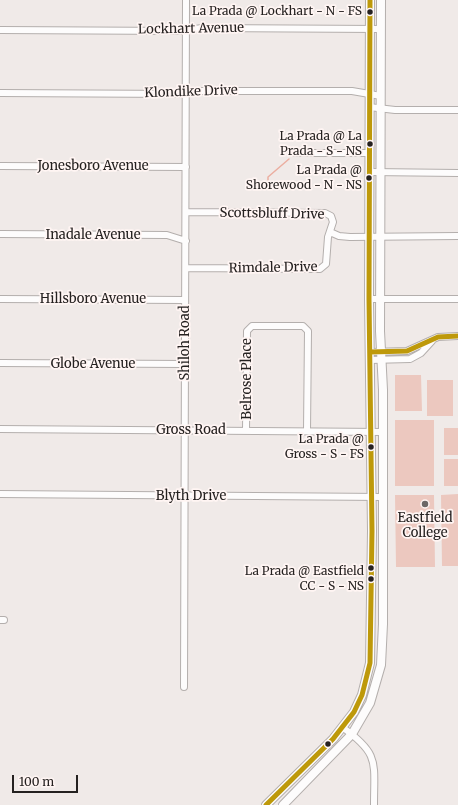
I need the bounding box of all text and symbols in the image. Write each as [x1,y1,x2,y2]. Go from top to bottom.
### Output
place label: La Prada @ Lockhart - N - FS [192,5,362,19]
marker: La Prada @ Lockhart - N - FS [365,7,375,17]
street label: Lockhart Avenue [138,20,244,38]
street label: Klondike Drive [144,83,238,101]
place label: La Prada @ La Prada - S - NS [279,130,362,158]
marker: La Prada @ La Prada - S - NS [365,139,375,149]
street label: Jonesboro Avenue [37,158,149,174]
place label: La Prada @ Shorewood - N - NS [246,164,362,192]
marker: La Prada @ Shorewood - N - NS [364,173,374,183]
street label: Scottsbluff Drive [219,205,325,223]
street label: Inadale Avenue [46,227,140,243]
street label: Rimdale Drive [228,259,318,277]
street label: Hillsboro Avenue [40,291,146,307]
street label: Shiloh Road [177,305,193,381]
street label: Belrose Place [239,338,255,420]
street label: Globe Avenue [51,356,135,372]
street label: Gross Road [156,422,226,438]
place label: La Prada @ Gross - S - FS [285,433,364,461]
marker: La Prada @ Gross - S - FS [366,442,376,452]
street label: Blyth Drive [156,488,226,504]
marker: Eastfield College [420,499,430,509]
place label: Eastfield College [397,510,453,541]
unlabelled marker [366,563,376,573]
place label: La Prada @ Eastfield CC - S - NS [245,565,364,593]
marker: La Prada @ Eastfield CC - S - NS [366,574,376,584]
unlabelled marker [323,739,333,749]
scale bar [14,767,80,793]
text: 100 m [19,774,54,789]

